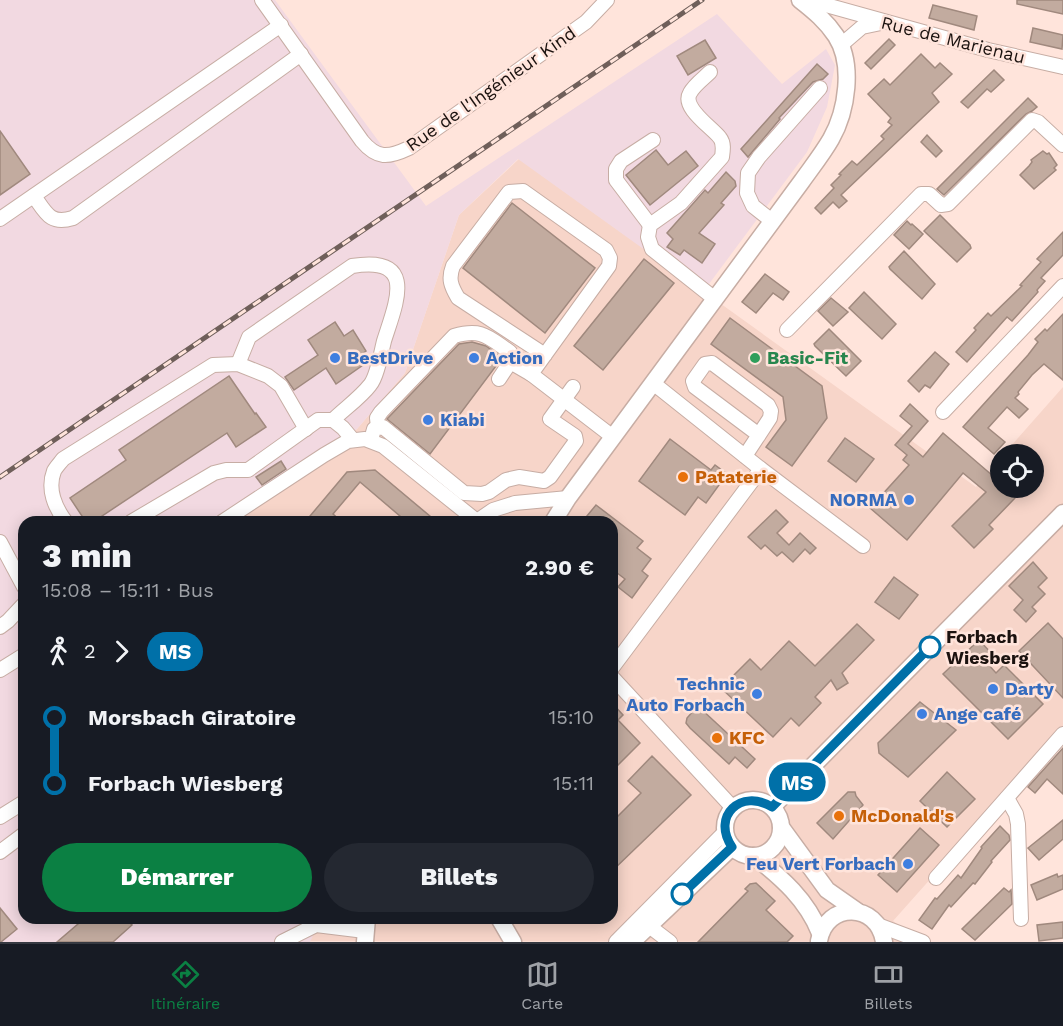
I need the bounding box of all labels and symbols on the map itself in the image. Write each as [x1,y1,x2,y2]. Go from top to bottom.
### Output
street label: Rue de Marienau [879,11,1027,68]
street label: Rue de l'Ingénieur Kind [402,22,580,155]
place label: BestDrive [347,347,433,368]
place label: Action [486,347,543,368]
place label: Basic-Fit [767,347,848,368]
marker: BestDrive [328,351,342,365]
marker: Action [467,351,481,365]
marker: Basic-Fit [748,351,762,365]
place label: Kiabi [440,409,485,430]
marker: Kiabi [421,413,435,427]
place label: Pataterie [695,466,777,487]
marker: Pataterie [676,470,690,484]
place label: NORMA [829,489,898,510]
marker: NORMA [902,493,916,507]
place label: Forbach Wiesberg [946,626,1029,668]
marker: Forbach Wiesberg [919,636,941,658]
place label: Technic Auto Forbach [626,673,745,715]
place label: Darty [1005,678,1055,699]
marker: Darty [986,682,1000,696]
marker: Technic Auto Forbach [750,687,764,701]
place label: Ange café [934,703,1021,724]
marker: Ange café [915,707,929,721]
place label: KFC [729,727,765,748]
marker: KFC [710,731,724,745]
line badge: MS [770,762,824,802]
place label: McDonald's [851,805,954,826]
marker: McDonald's [832,809,846,823]
place label: Feu Vert Forbach [746,853,896,874]
marker: Feu Vert Forbach [901,857,915,871]
unlabelled marker [671,883,693,905]

